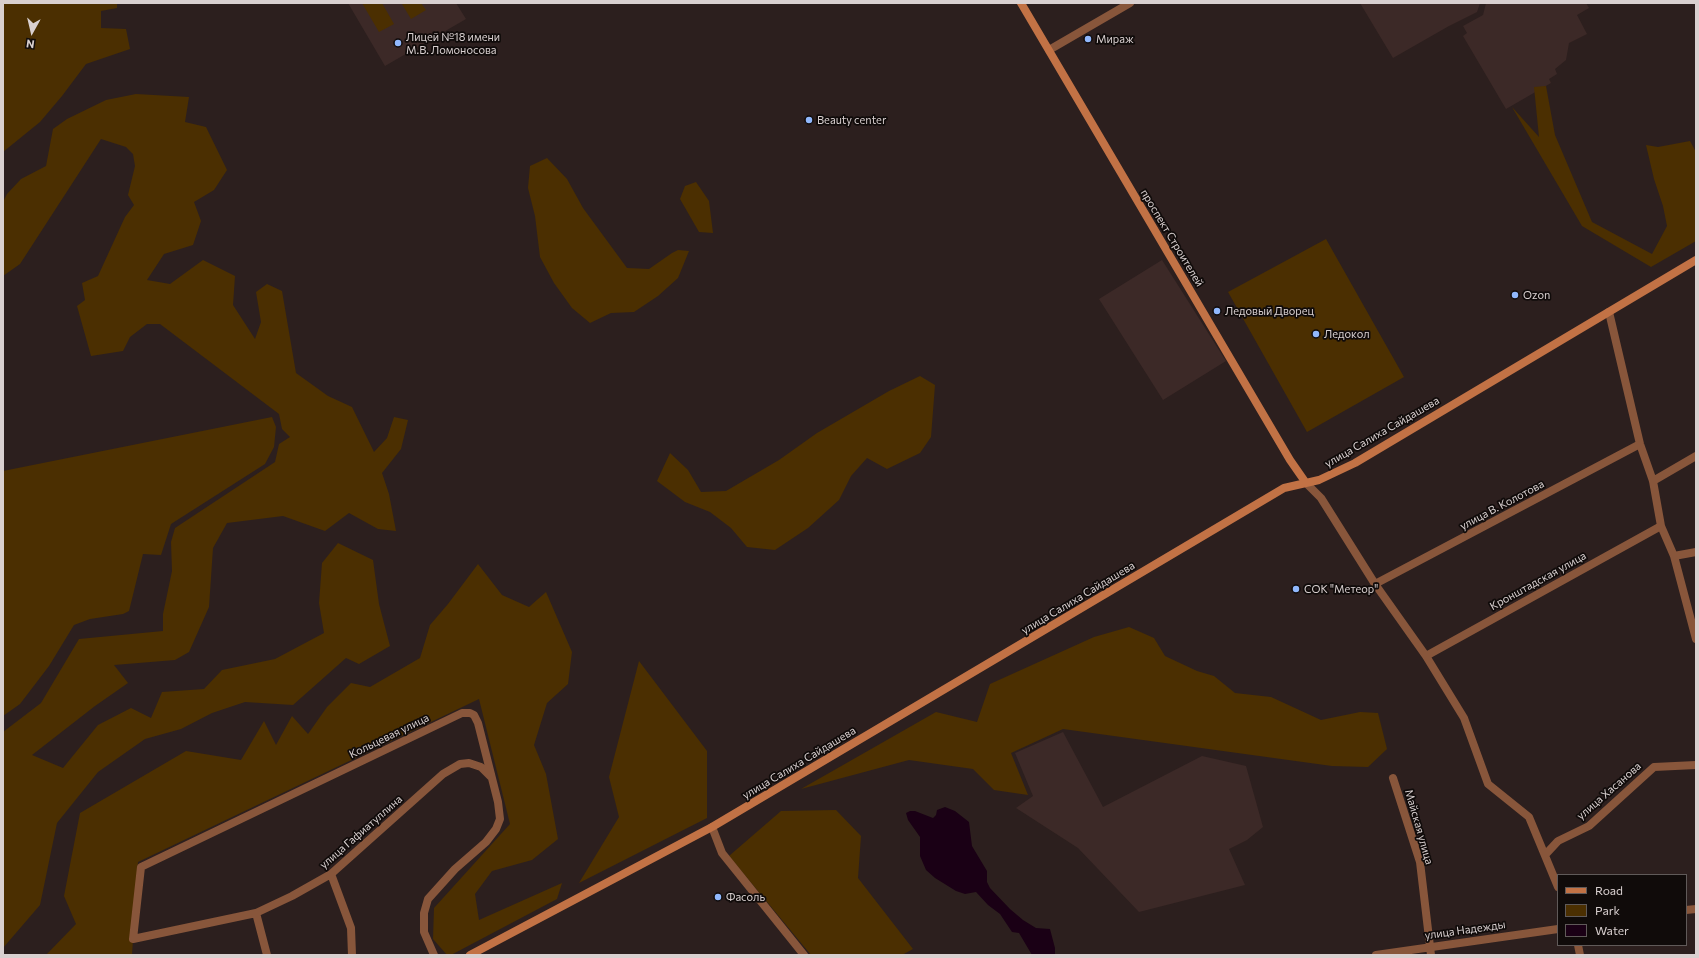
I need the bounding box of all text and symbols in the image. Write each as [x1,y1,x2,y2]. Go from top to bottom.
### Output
north arrow [12,12,52,52]
place label: Лицей №18 имени М.В. Ломоносова [406,30,500,56]
place label: Мираж [1096,32,1134,46]
marker: Мираж [1083,34,1093,44]
text: N [25,37,35,51]
marker: Лицей №18 имени М.В. Ломоносова [393,38,403,48]
place label: Beauty center [817,113,886,127]
marker: Beauty center [804,115,814,125]
street label: проспект Строителей [1138,187,1206,289]
place label: Ozon [1523,288,1550,302]
marker: Ozon [1510,290,1520,300]
place label: Ледовый Дворец [1225,304,1314,318]
marker: Ледовый Дворец [1212,306,1222,316]
place label: Ледокол [1324,327,1370,341]
marker: Ледокол [1311,329,1321,339]
street label: улица Салиха Сайдашева [1322,394,1442,470]
street label: улица В. Колотова [1458,477,1546,533]
street label: Кронштадская улица [1488,549,1588,613]
street label: улица Салиха Сайдашева [1019,559,1137,637]
place label: СОК "Метеор" [1304,582,1378,596]
marker: СОК "Метеор" [1291,584,1301,594]
street label: Кольцевая улица [347,711,431,761]
street label: улица Салиха Сайдашева [740,724,858,802]
street label: улица Хасанова [1574,759,1644,823]
street label: Майская улица [1402,788,1436,866]
street label: улица Гафиатуллина [317,792,405,872]
legend [1557,874,1687,946]
text: Road [1595,883,1623,897]
place label: Фасоль [726,890,765,904]
marker: Фасоль [713,892,723,902]
text: Park [1595,903,1620,917]
street label: улица Надежды [1424,918,1506,942]
text: Water [1595,923,1629,937]

